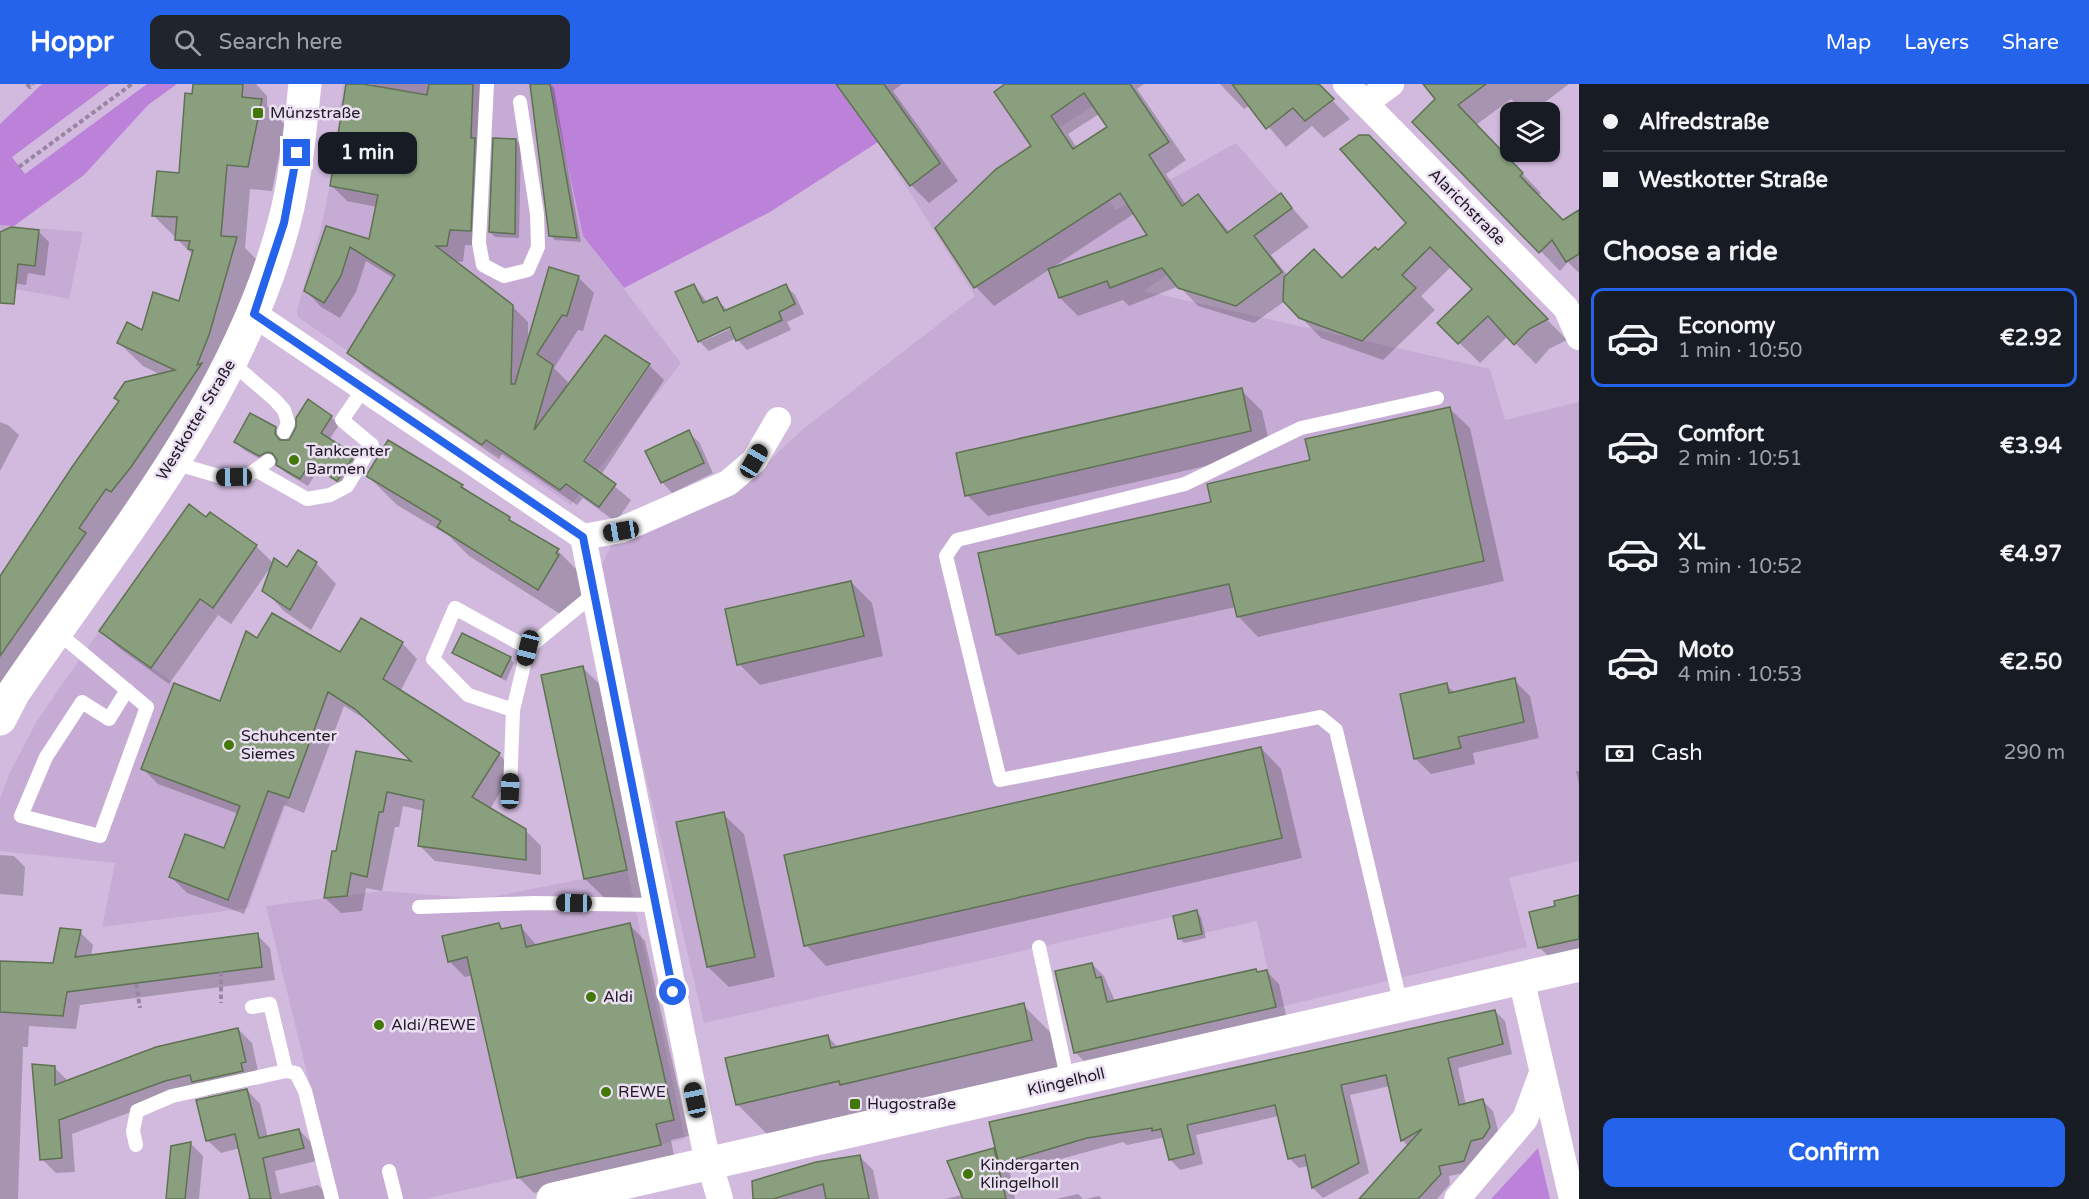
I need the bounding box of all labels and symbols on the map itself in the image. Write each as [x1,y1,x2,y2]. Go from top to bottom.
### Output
place label: Münzstraße [270,103,360,123]
marker: Münzstraße [251,106,265,120]
callout: 1 min [318,132,417,174]
route end [283,139,310,166]
street label: Alarichstraße [1424,164,1510,250]
street label: Westkotter Straße [152,356,240,484]
place label: Tankcenter Barmen [306,441,391,479]
car [737,441,771,481]
marker: Tankcenter Barmen [287,453,301,467]
car [216,468,252,486]
car [602,519,640,543]
car [515,628,541,668]
place label: Schuhcenter Siemes [241,726,338,764]
marker: Schuhcenter Siemes [222,738,236,752]
car [500,773,520,809]
car [556,894,592,912]
route start [659,978,686,1005]
place label: Aldi [603,987,633,1007]
marker: Aldi [584,990,598,1004]
place label: Aldi/REWE [391,1015,476,1035]
marker: Aldi/REWE [372,1018,386,1032]
street label: Klingelholl [1025,1063,1107,1101]
car [682,1081,708,1119]
place label: REWE [618,1082,666,1102]
marker: REWE [599,1085,613,1099]
place label: Hugostraße [867,1094,956,1114]
marker: Hugostraße [848,1097,862,1111]
place label: Kindergarten Klingelholl [980,1155,1080,1193]
marker: Kindergarten Klingelholl [961,1167,975,1181]

